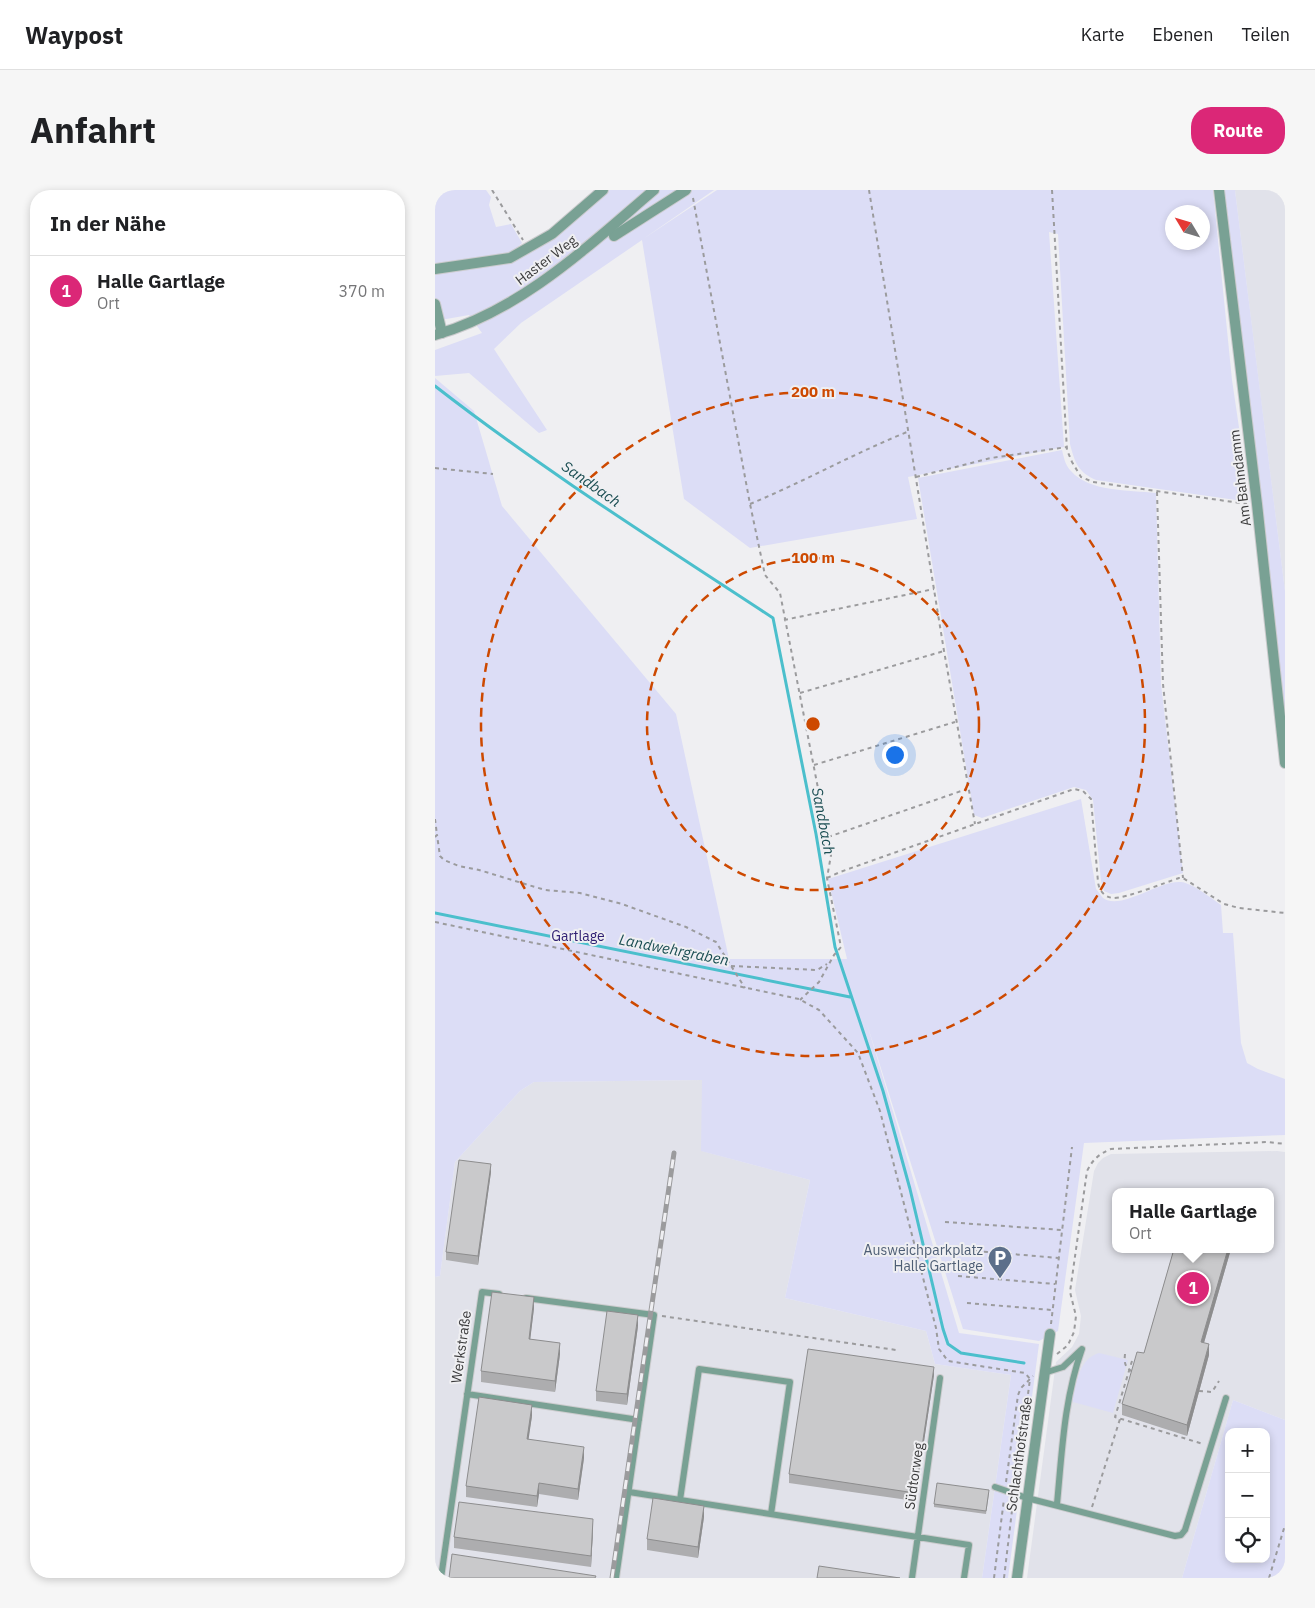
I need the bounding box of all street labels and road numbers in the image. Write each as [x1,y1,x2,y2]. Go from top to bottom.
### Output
street label: Haster Weg [512,231,581,289]
street label: Am Bahndamm [1225,429,1255,527]
street label: Werkstraße [447,1309,475,1384]
street label: Schlachthofstraße [1002,1395,1036,1512]
street label: Südtorweg [900,1441,928,1511]

